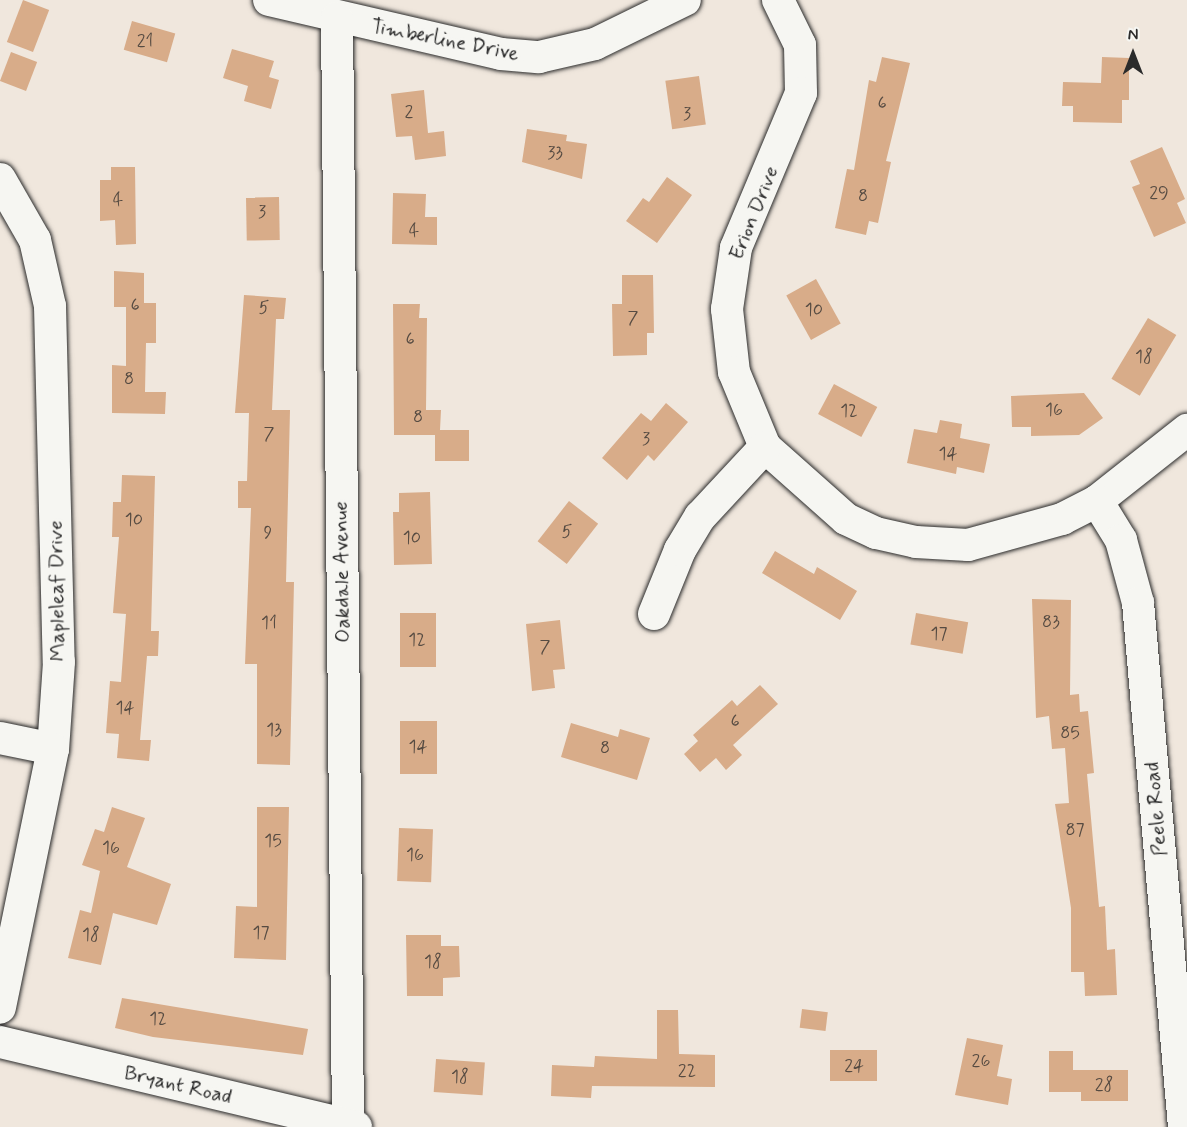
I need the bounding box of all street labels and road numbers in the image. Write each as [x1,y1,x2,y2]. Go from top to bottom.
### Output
street label: Timberline Drive [370,13,520,67]
street label: Erion Drive [724,163,784,263]
street label: Oakdale Avenue [328,500,356,644]
street label: Mapleleaf Drive [43,521,71,661]
street label: Peele Road [1139,761,1173,857]
street label: Bryant Road [122,1061,234,1109]

